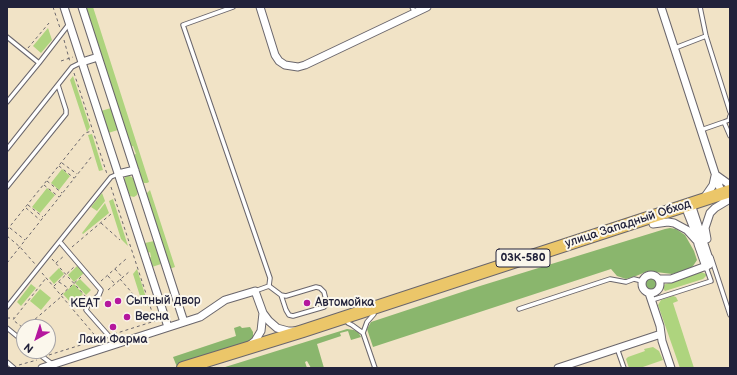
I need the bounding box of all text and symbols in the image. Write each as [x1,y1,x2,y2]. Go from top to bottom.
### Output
street label: улица Западный Обход [563,197,693,251]
road number: 03К-580 [496,249,550,267]
place label: Сытный двор [126,294,200,308]
marker: Сытный двор [113,296,123,306]
place label: Автомойка [315,296,374,310]
place label: КЕАТ [70,297,100,311]
marker: Автомойка [302,298,312,308]
marker: КЕАТ [103,299,113,309]
place label: Весна [135,310,169,324]
marker: Весна [122,312,132,322]
north arrow [16,319,56,359]
marker: Лаки Фарма [108,322,118,332]
place label: Лаки Фарма [78,333,148,347]
text: N [21,340,36,356]

